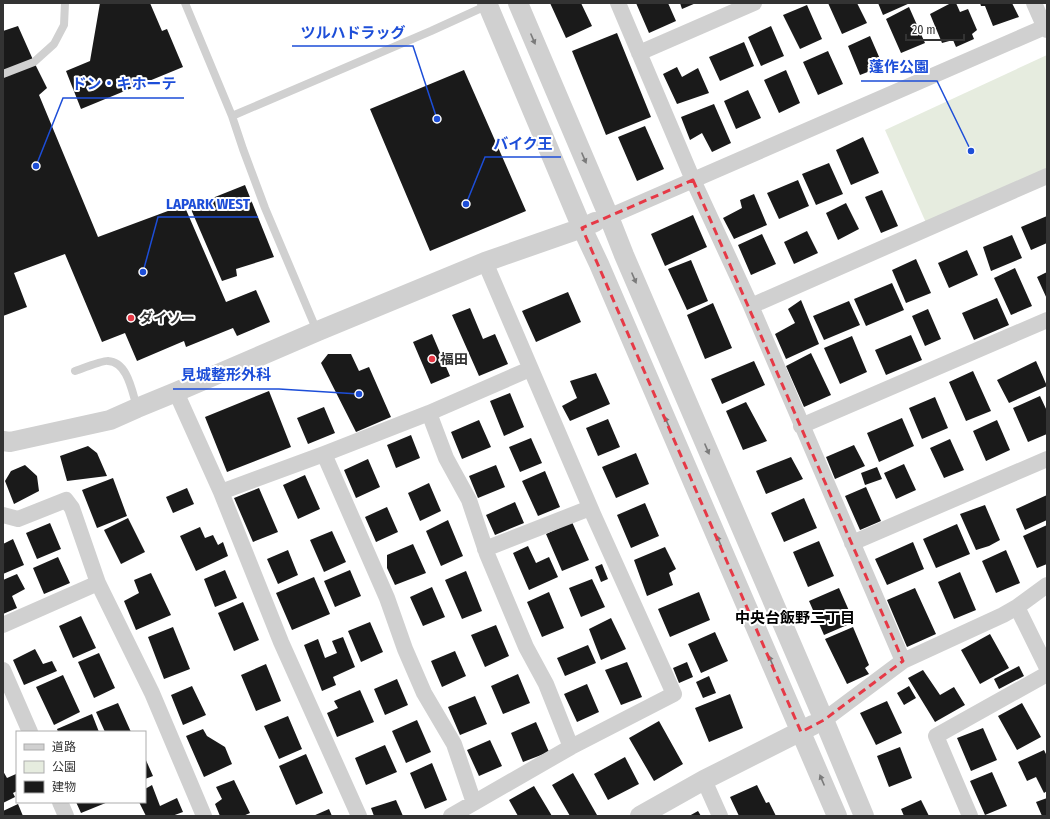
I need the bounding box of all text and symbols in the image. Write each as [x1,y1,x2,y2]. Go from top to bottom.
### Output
scale bar [906,16,964,42]
callout: ツルハドラッグ [292,19,413,46]
text: 20 m [912,23,936,37]
text: ツルハドラッグ [300,24,406,42]
one-way arrow [530,33,536,44]
callout: 蓬作公園 [861,54,937,81]
text: 蓬作公園 [869,58,929,76]
callout: ドン・キホーテ [63,71,184,98]
text: ドン・キホーテ [71,75,177,93]
callout: バイク王 [485,130,561,157]
text: バイク王 [493,135,553,153]
one-way arrow [581,153,587,164]
callout: LAPARK WEST [158,190,258,217]
text: LAPARK WEST [166,195,251,213]
one-way arrow [631,273,637,284]
place label: ダイソー [139,310,195,327]
marker: ダイソー [126,313,136,323]
place label: 福田 [440,351,468,368]
marker: 福田 [427,354,437,364]
callout: 見城整形外科 [173,362,279,389]
text: 見城整形外科 [181,366,271,384]
one-way arrow [664,416,671,428]
one-way arrow [705,444,711,456]
one-way arrow [716,536,722,547]
district label: 中央台飯野二丁目 [735,609,855,627]
one-way arrow [767,654,773,666]
legend [16,731,146,803]
text: 道路 [52,740,76,754]
text: 公園 [52,760,76,774]
one-way arrow [819,775,825,786]
text: 建物 [52,780,76,794]

